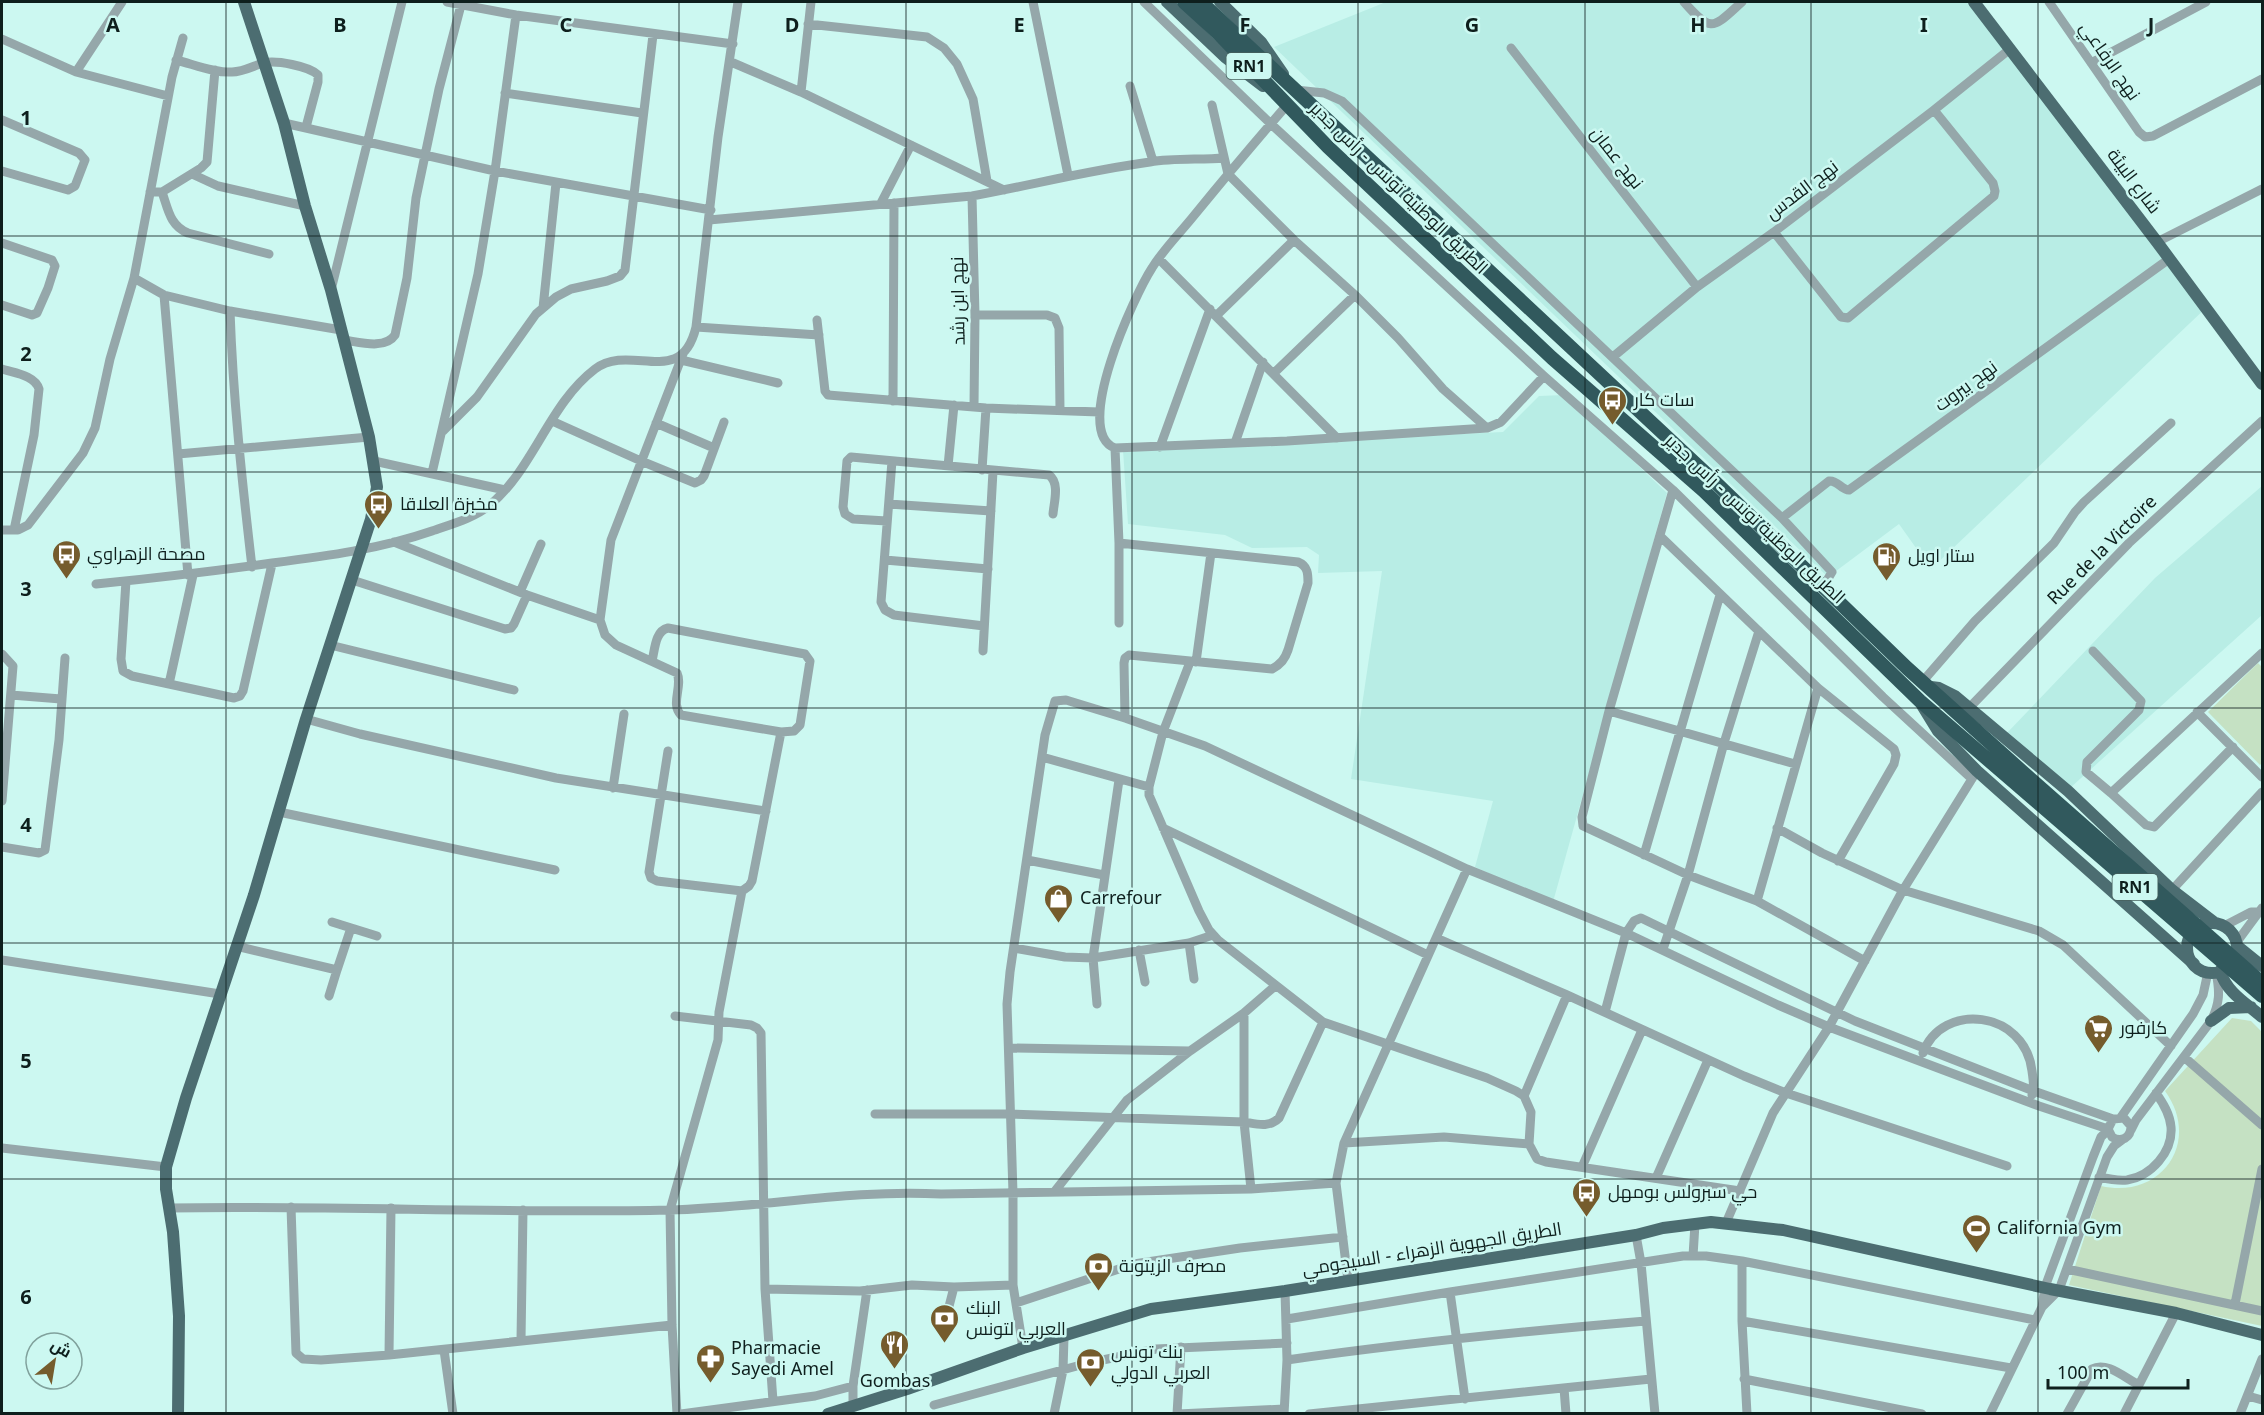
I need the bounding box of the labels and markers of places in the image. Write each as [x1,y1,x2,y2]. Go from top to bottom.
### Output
bus stop icon: سات كار [1597,384,1629,426]
place label: سات كار [1633,387,1694,411]
bus stop icon: مخبزة العلاقا [363,488,395,530]
place label: مخبزة العلاقا [400,491,498,515]
bus stop icon: مصحة الزهراوي [50,538,82,580]
fuel station icon: ستار اويل [1871,540,1903,582]
place label: مصحة الزهراوي [87,541,206,568]
place label: ستار اويل [1908,543,1975,567]
shop icon: Carrefour [1043,882,1075,924]
place label: Carrefour [1080,885,1162,909]
supermarket icon: كارفور [2083,1012,2115,1054]
place label: كارفور [2119,1015,2167,1039]
bus stop icon: حي سبرولس بومهل [1571,1176,1603,1218]
place label: حي سبرولس بومهل [1608,1179,1757,1206]
sports icon: California Gym [1960,1212,1992,1254]
place label: California Gym [1997,1215,2122,1239]
bank icon: مصرف الزيتونة [1082,1250,1114,1292]
place label: مصرف الزيتونة [1119,1253,1226,1277]
place label: البنك العربي لتونس [966,1295,1066,1343]
bank icon: البنك العربي لتونس [929,1302,961,1344]
restaurant icon: Gombas [879,1328,911,1370]
place label: Pharmacie Sayedi Amel [731,1335,834,1380]
place label: بنك تونس العربي الدولي [1111,1339,1211,1387]
pharmacy icon: Pharmacie Sayedi Amel [694,1342,726,1384]
bank icon: بنك تونس العربي الدولي [1074,1346,1106,1388]
place label: Gombas [860,1368,930,1392]

